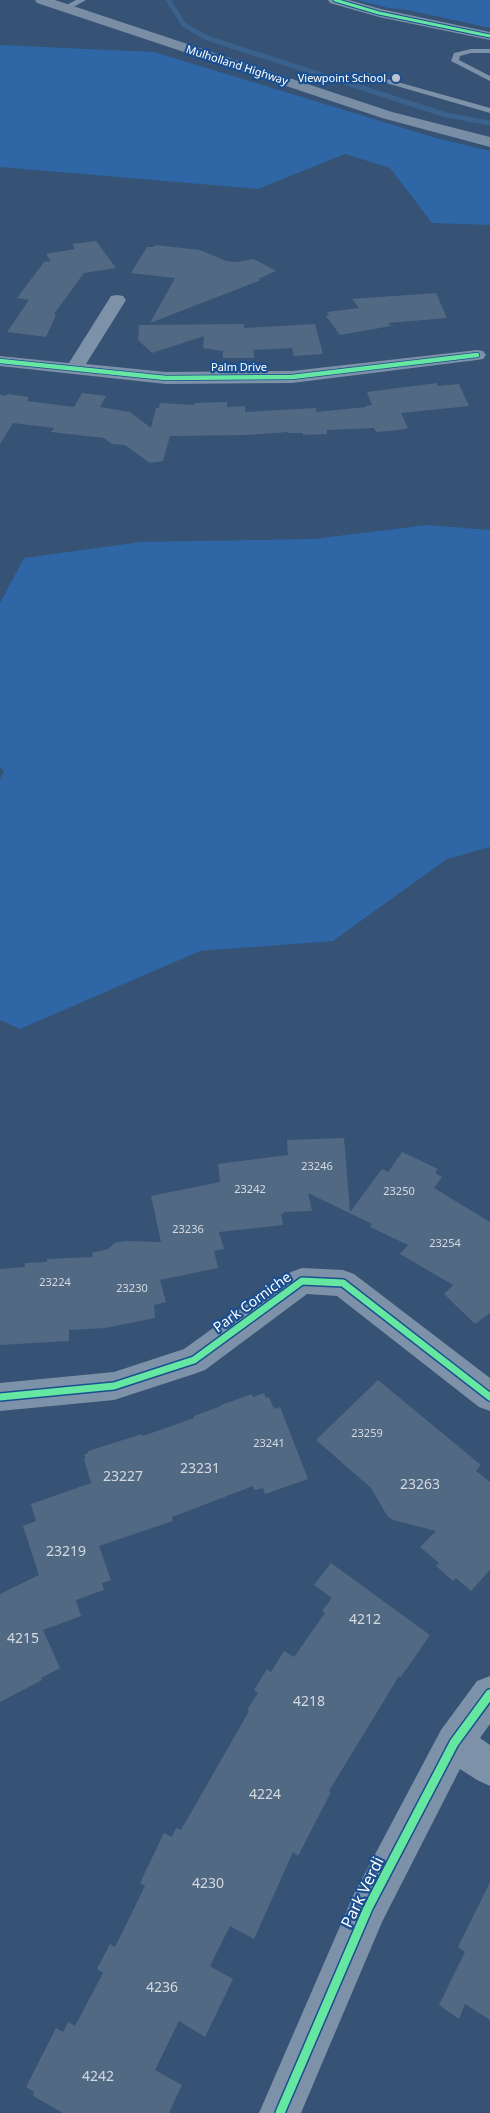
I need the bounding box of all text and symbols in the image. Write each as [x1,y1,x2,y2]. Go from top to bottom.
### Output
street label: Mulholland Highway [184,41,290,88]
place label: Viewpoint School [298,70,386,85]
marker: Viewpoint School [390,72,402,84]
street label: Palm Drive [211,359,267,374]
house number: 23246 [301,1158,333,1173]
house number: 23242 [234,1181,266,1196]
house number: 23250 [383,1183,415,1198]
house number: 23236 [172,1221,204,1236]
house number: 23254 [429,1235,461,1250]
street label: Park Corniche [209,1267,295,1336]
house number: 23224 [39,1274,71,1289]
house number: 23230 [116,1280,148,1295]
house number: 23259 [351,1425,383,1440]
house number: 23241 [253,1435,285,1450]
house number: 23231 [180,1458,220,1477]
house number: 23227 [103,1466,143,1485]
house number: 23263 [400,1474,440,1493]
house number: 23219 [46,1541,86,1560]
house number: 4212 [349,1609,381,1628]
house number: 4215 [7,1628,39,1647]
house number: 4218 [293,1691,325,1710]
house number: 4224 [249,1784,281,1803]
street label: Park Verdi [335,1853,389,1931]
house number: 4230 [192,1873,224,1892]
house number: 4236 [146,1977,178,1996]
house number: 4242 [82,2066,114,2085]

